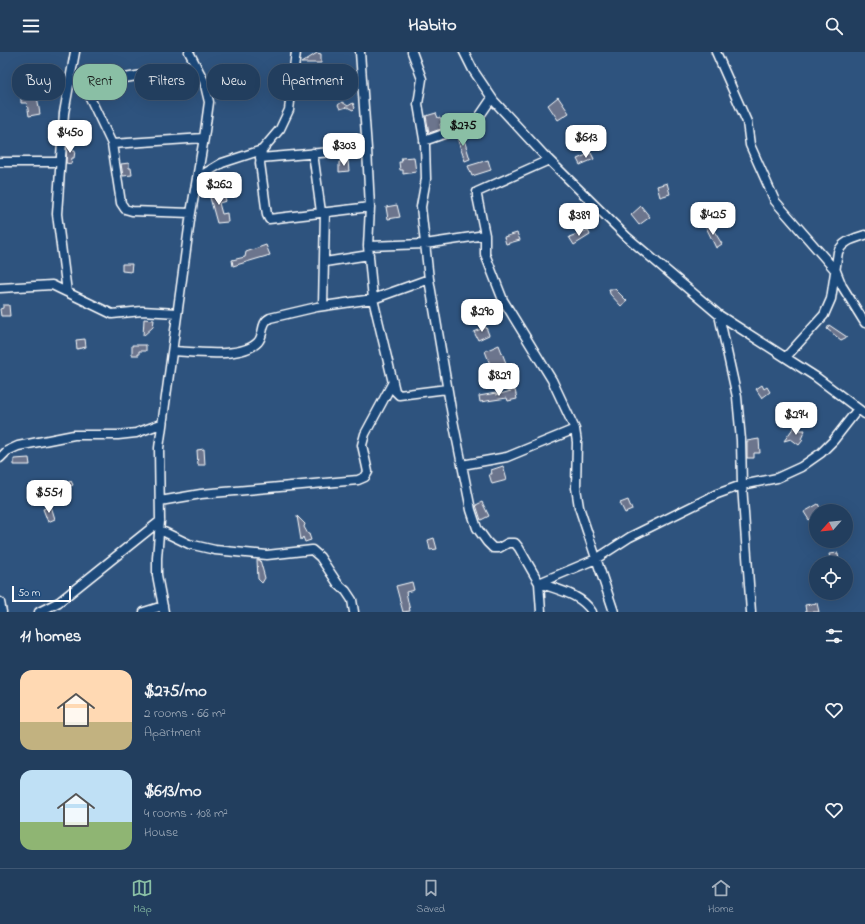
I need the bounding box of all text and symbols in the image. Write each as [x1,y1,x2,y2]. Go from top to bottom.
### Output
text: Habito [408,13,457,39]
icon: menu [20,15,42,37]
icon: search [823,15,845,37]
chip: Buy [12,64,65,100]
chip: Rent [73,64,127,100]
chip: Filters [135,64,199,100]
chip: New [207,64,260,100]
chip: Apartment [268,64,358,100]
pin: $275 [439,113,487,147]
text: $275 [449,116,477,135]
pin: $450 [46,120,94,154]
text: $450 [57,123,83,142]
pin: $613 [562,125,610,159]
text: $613 [574,128,598,147]
pin: $303 [320,133,368,167]
text: $303 [332,136,356,155]
pin: $262 [195,172,243,206]
text: $262 [206,175,232,194]
pin: $425 [689,202,737,236]
pin: $389 [555,203,603,237]
text: $425 [699,205,727,224]
text: $389 [568,206,590,225]
pin: $290 [458,299,506,333]
text: $290 [470,302,494,321]
pin: $829 [475,363,523,397]
text: $829 [487,366,511,385]
pin: $294 [772,402,820,436]
text: $294 [784,405,808,424]
pin: $551 [25,480,73,514]
text: $551 [36,483,62,502]
north arrow [809,504,853,548]
map controls [809,504,853,600]
button: locate [809,556,853,600]
scale bar [12,584,71,603]
text: 50 m [18,585,40,601]
text: 11 homes [20,624,81,649]
icon: filters [823,625,845,647]
text: $275/mo [144,679,207,704]
icon: home [52,686,100,734]
icon: heart [823,699,845,721]
text: 2 rooms · 66 m² [144,704,226,723]
text: Apartment [144,723,201,742]
text: $613/mo [144,779,202,804]
icon: home [52,786,100,834]
icon: heart [823,799,845,821]
text: 4 rooms · 108 m² [144,804,228,823]
text: House [144,823,178,842]
tab: Map [131,877,153,917]
tab: Saved [416,877,445,917]
tab: Home [708,877,734,917]

